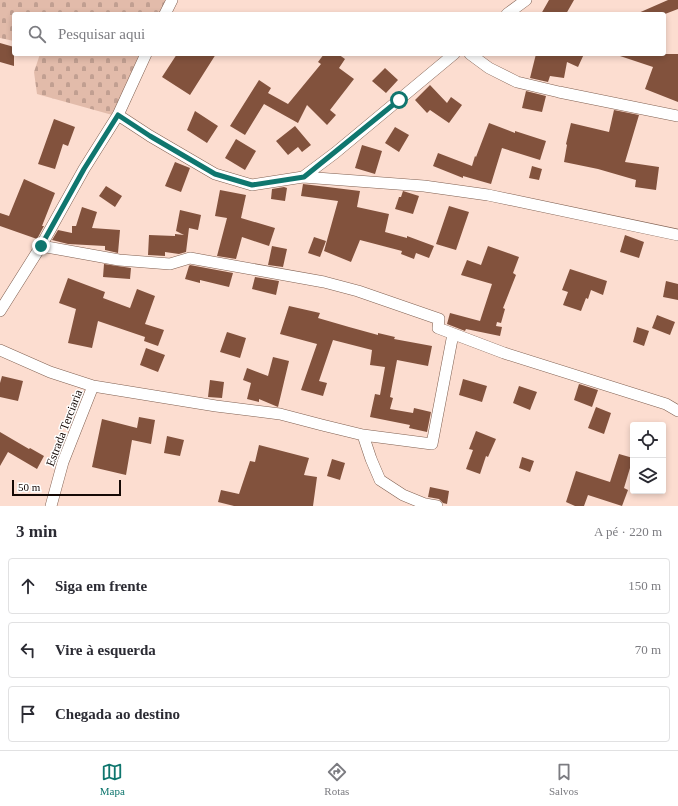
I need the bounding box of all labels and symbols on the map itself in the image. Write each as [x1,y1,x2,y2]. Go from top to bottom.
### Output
route start [390,91,408,109]
route end [32,237,50,255]
street label: Estrada Terciaria [43,387,85,468]
scale bar [12,478,121,497]

